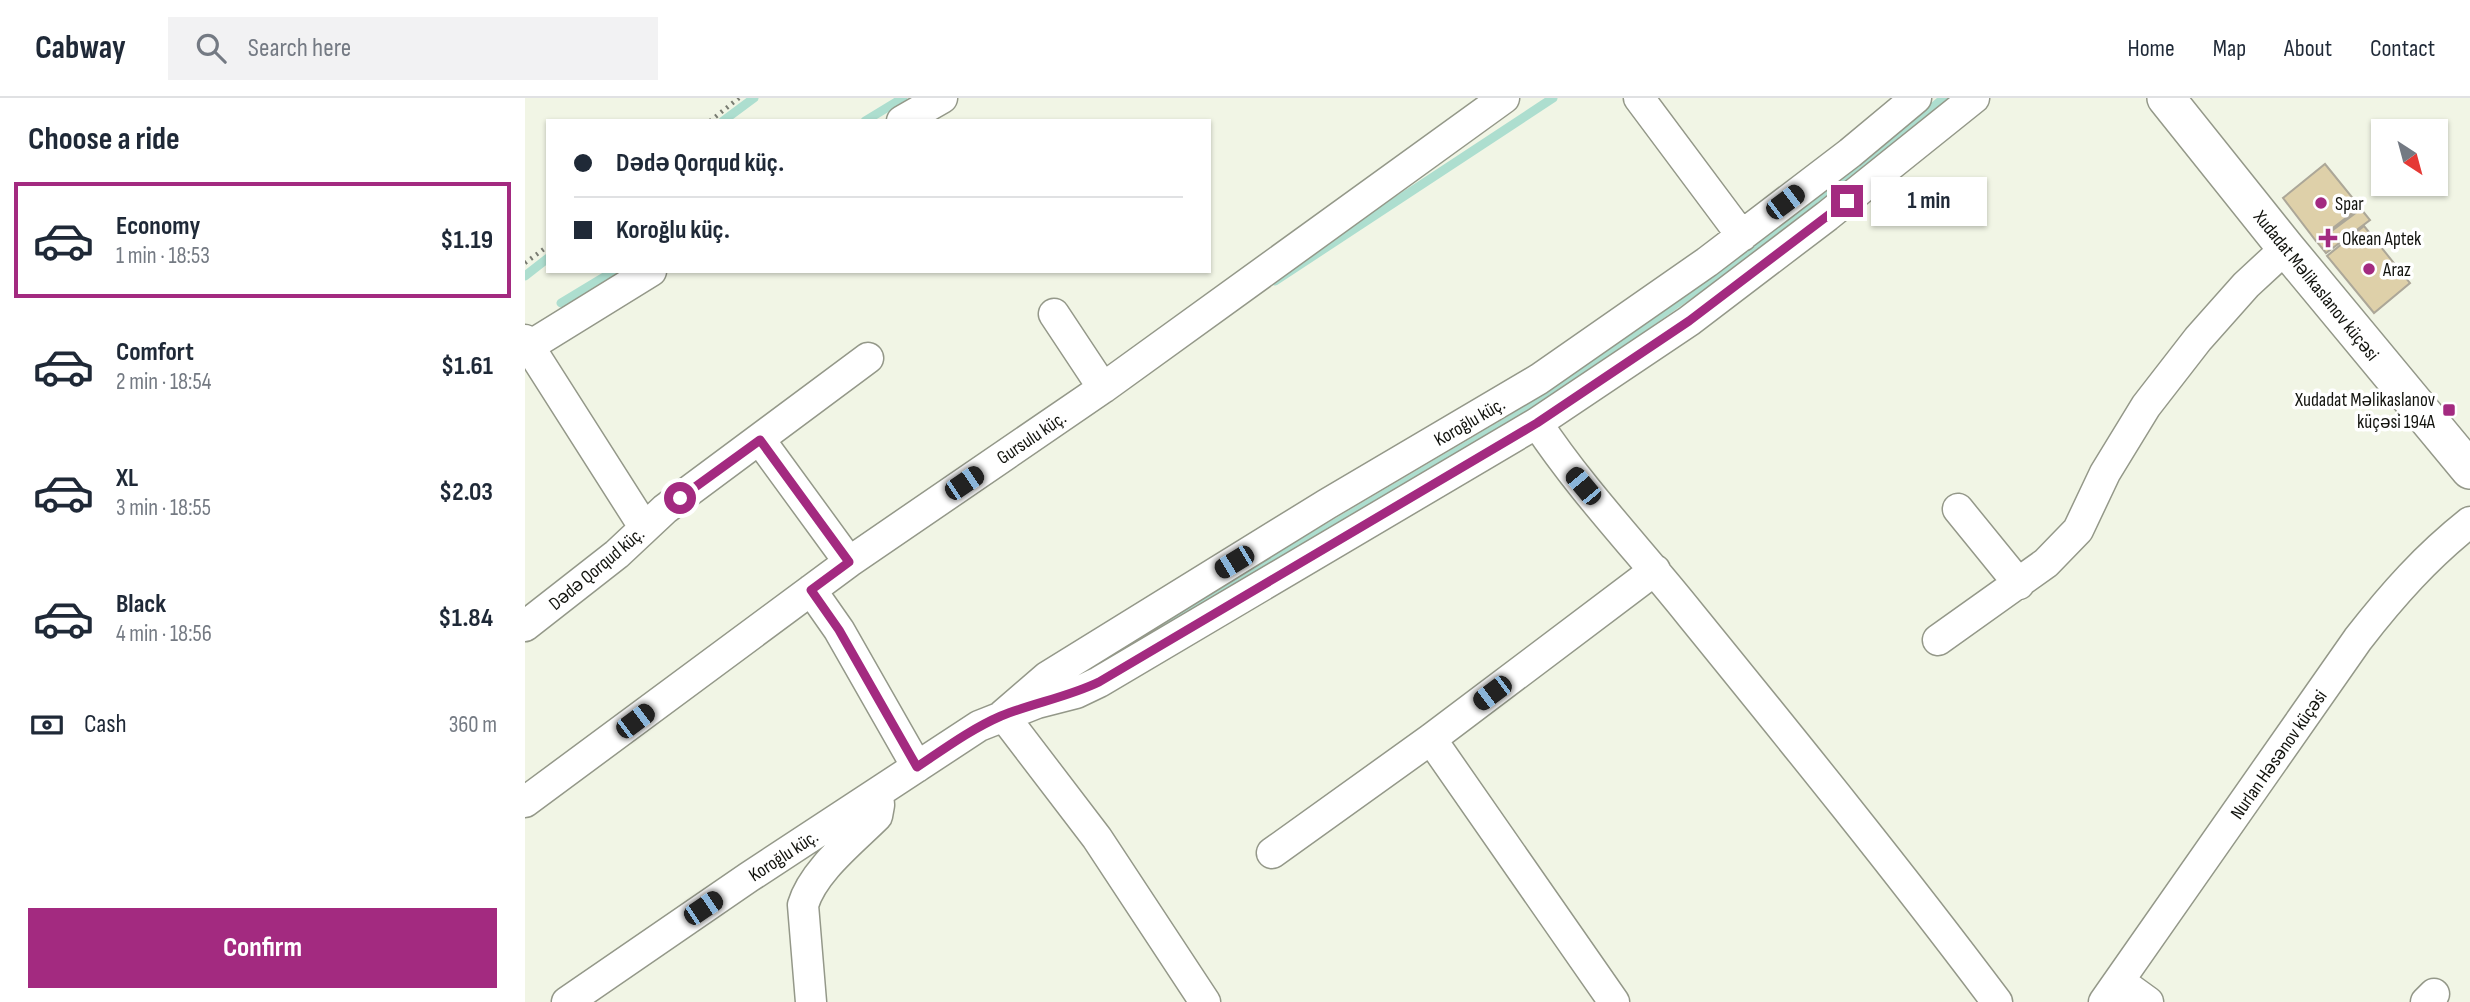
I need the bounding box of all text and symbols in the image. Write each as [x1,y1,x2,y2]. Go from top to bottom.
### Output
search box [168,17,658,80]
text: Cabway [35,28,126,68]
icon: search [192,29,230,67]
text: Search here [248,33,351,64]
text: Home [2127,34,2175,63]
text: Map [2213,34,2246,63]
text: About [2284,34,2332,63]
text: Contact [2370,34,2435,63]
north arrow [2371,119,2448,196]
map controls [2371,119,2448,196]
text: Choose a ride [28,120,180,159]
text: Dədə Qorqud küç. [616,148,784,179]
callout: 1 min [1871,176,1987,226]
car [1762,181,1809,223]
route end [1831,185,1863,217]
text: 1 min [1908,187,1950,215]
place label: Spar [2335,193,2364,216]
marker: Spar [2313,195,2329,211]
street label: Xudadat Məlikaslanov küçəsi [2248,205,2383,366]
icon: car [32,209,95,272]
text: Economy [116,211,200,242]
text: Koroğlu küç. [616,215,730,246]
text: $1.19 [440,225,493,256]
place label: Okean Aptek [2342,228,2422,251]
marker: Okean Aptek [2320,230,2336,246]
text: 1 min · 18:53 [116,242,210,270]
place label: Araz [2382,259,2411,282]
marker: Araz [2361,261,2377,277]
icon: car [32,335,95,398]
text: Comfort [116,337,194,368]
text: $1.61 [441,351,493,382]
text: 2 min · 18:54 [116,368,211,396]
place label: Xudadat Məlikaslanov küçəsi 194A [2294,389,2436,434]
street label: Koroğlu küç. [1430,393,1509,452]
marker: Xudadat Məlikaslanov küçəsi 194A [2441,402,2457,418]
street label: Gursulu küç. [993,407,1071,470]
icon: car [32,461,95,524]
text: XL [116,463,138,494]
car [941,463,988,503]
car [1562,463,1605,509]
text: $2.03 [439,477,493,508]
route start [664,482,696,514]
text: 3 min · 18:55 [116,494,211,522]
street label: Dədə Qorqud küç. [545,523,649,616]
car [1211,542,1258,582]
icon: car [32,587,95,650]
text: Black [116,589,166,620]
text: $1.84 [438,603,493,634]
text: 4 min · 18:56 [116,620,212,648]
car [1469,672,1516,714]
street label: Nurlan Həsənov küçəsi [2226,686,2332,824]
car [612,700,659,742]
icon: cash [28,706,66,744]
text: Cash [84,709,127,740]
text: 360 m [449,711,497,739]
street label: Koroğlu küç. [745,825,823,887]
car [680,888,727,928]
button: Confirm [28,908,497,988]

